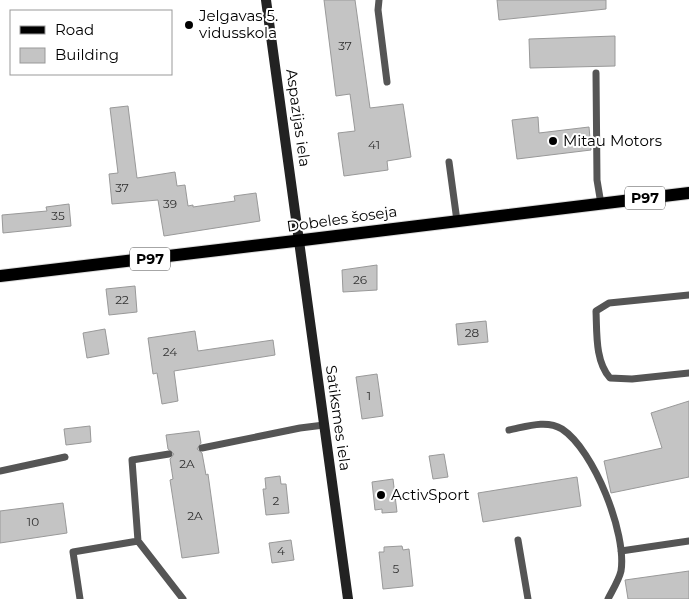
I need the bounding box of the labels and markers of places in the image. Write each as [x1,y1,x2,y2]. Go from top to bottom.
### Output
place label: Jelgavas 5. vidusskola [198,6,278,42]
marker: Jelgavas 5. vidusskola [183,19,195,31]
place label: Mitau Motors [563,131,662,150]
marker: Mitau Motors [547,135,559,147]
place label: ActivSport [391,485,470,504]
marker: ActivSport [375,489,387,501]

